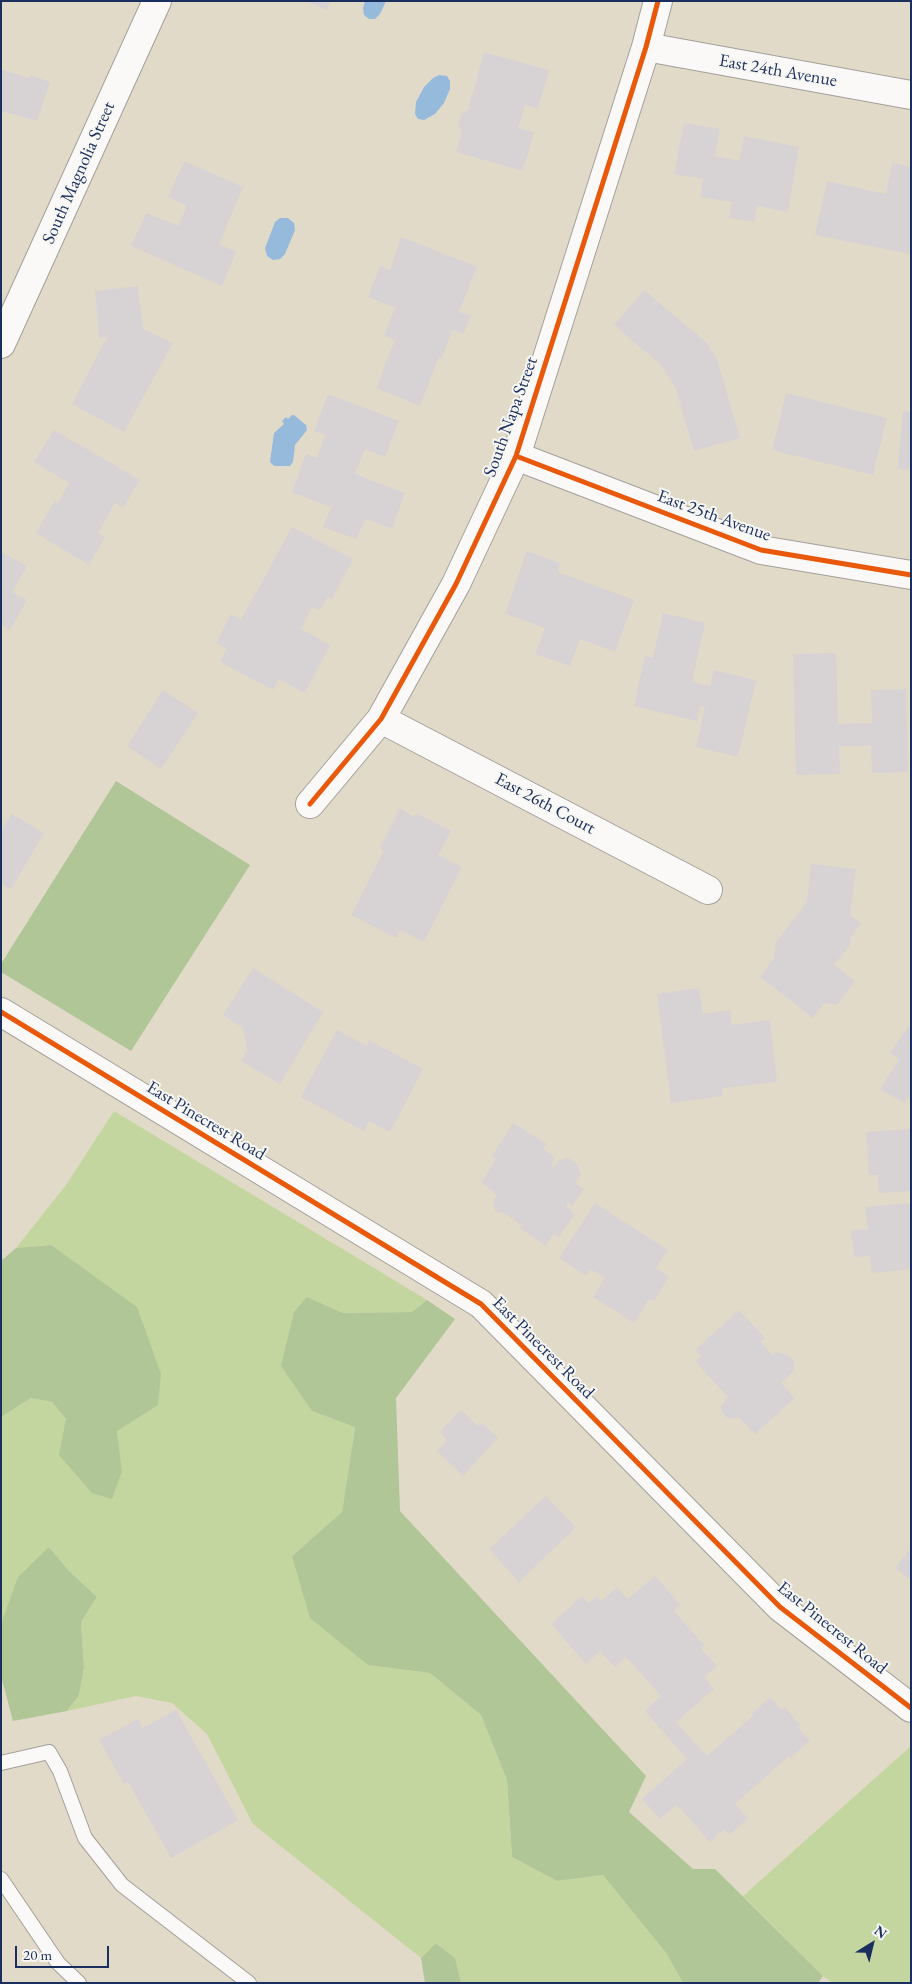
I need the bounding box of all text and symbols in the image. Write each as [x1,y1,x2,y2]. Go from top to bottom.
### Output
street label: East 24th Avenue [717,50,839,92]
street label: South Magnolia Street [38,99,120,247]
street label: South Napa Street [479,354,543,480]
street label: East 25th Avenue [654,485,774,547]
street label: East 26th Court [491,769,599,839]
street label: East Pinecrest Road [142,1077,270,1165]
street label: East Pinecrest Road [487,1292,599,1404]
street label: East Pinecrest Road [773,1577,891,1679]
north arrow [847,1919,897,1969]
text: N [871,1921,891,1942]
scale bar [18,1936,111,1968]
text: 20 m [23,1945,52,1964]

